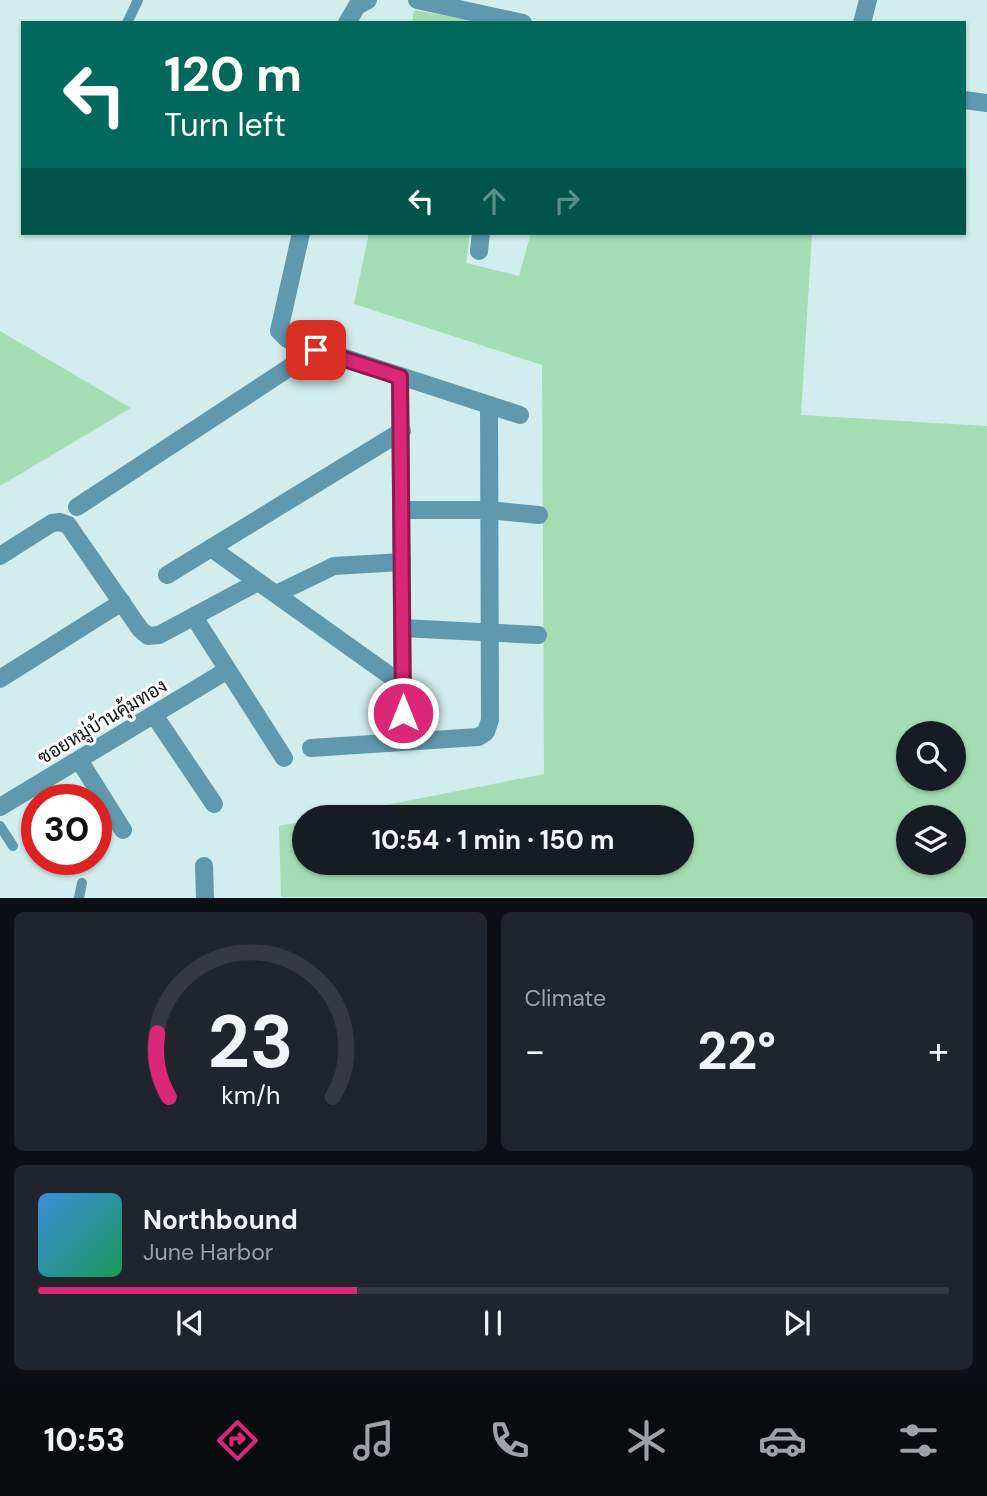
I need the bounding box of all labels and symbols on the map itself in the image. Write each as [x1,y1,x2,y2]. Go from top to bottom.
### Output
pin [286,320,346,380]
street label: ซอยหมู่บ้านคุ้มทอง [33,673,172,771]
position arrow [366,676,440,750]
speed limit sign: 30 [21,784,112,875]

